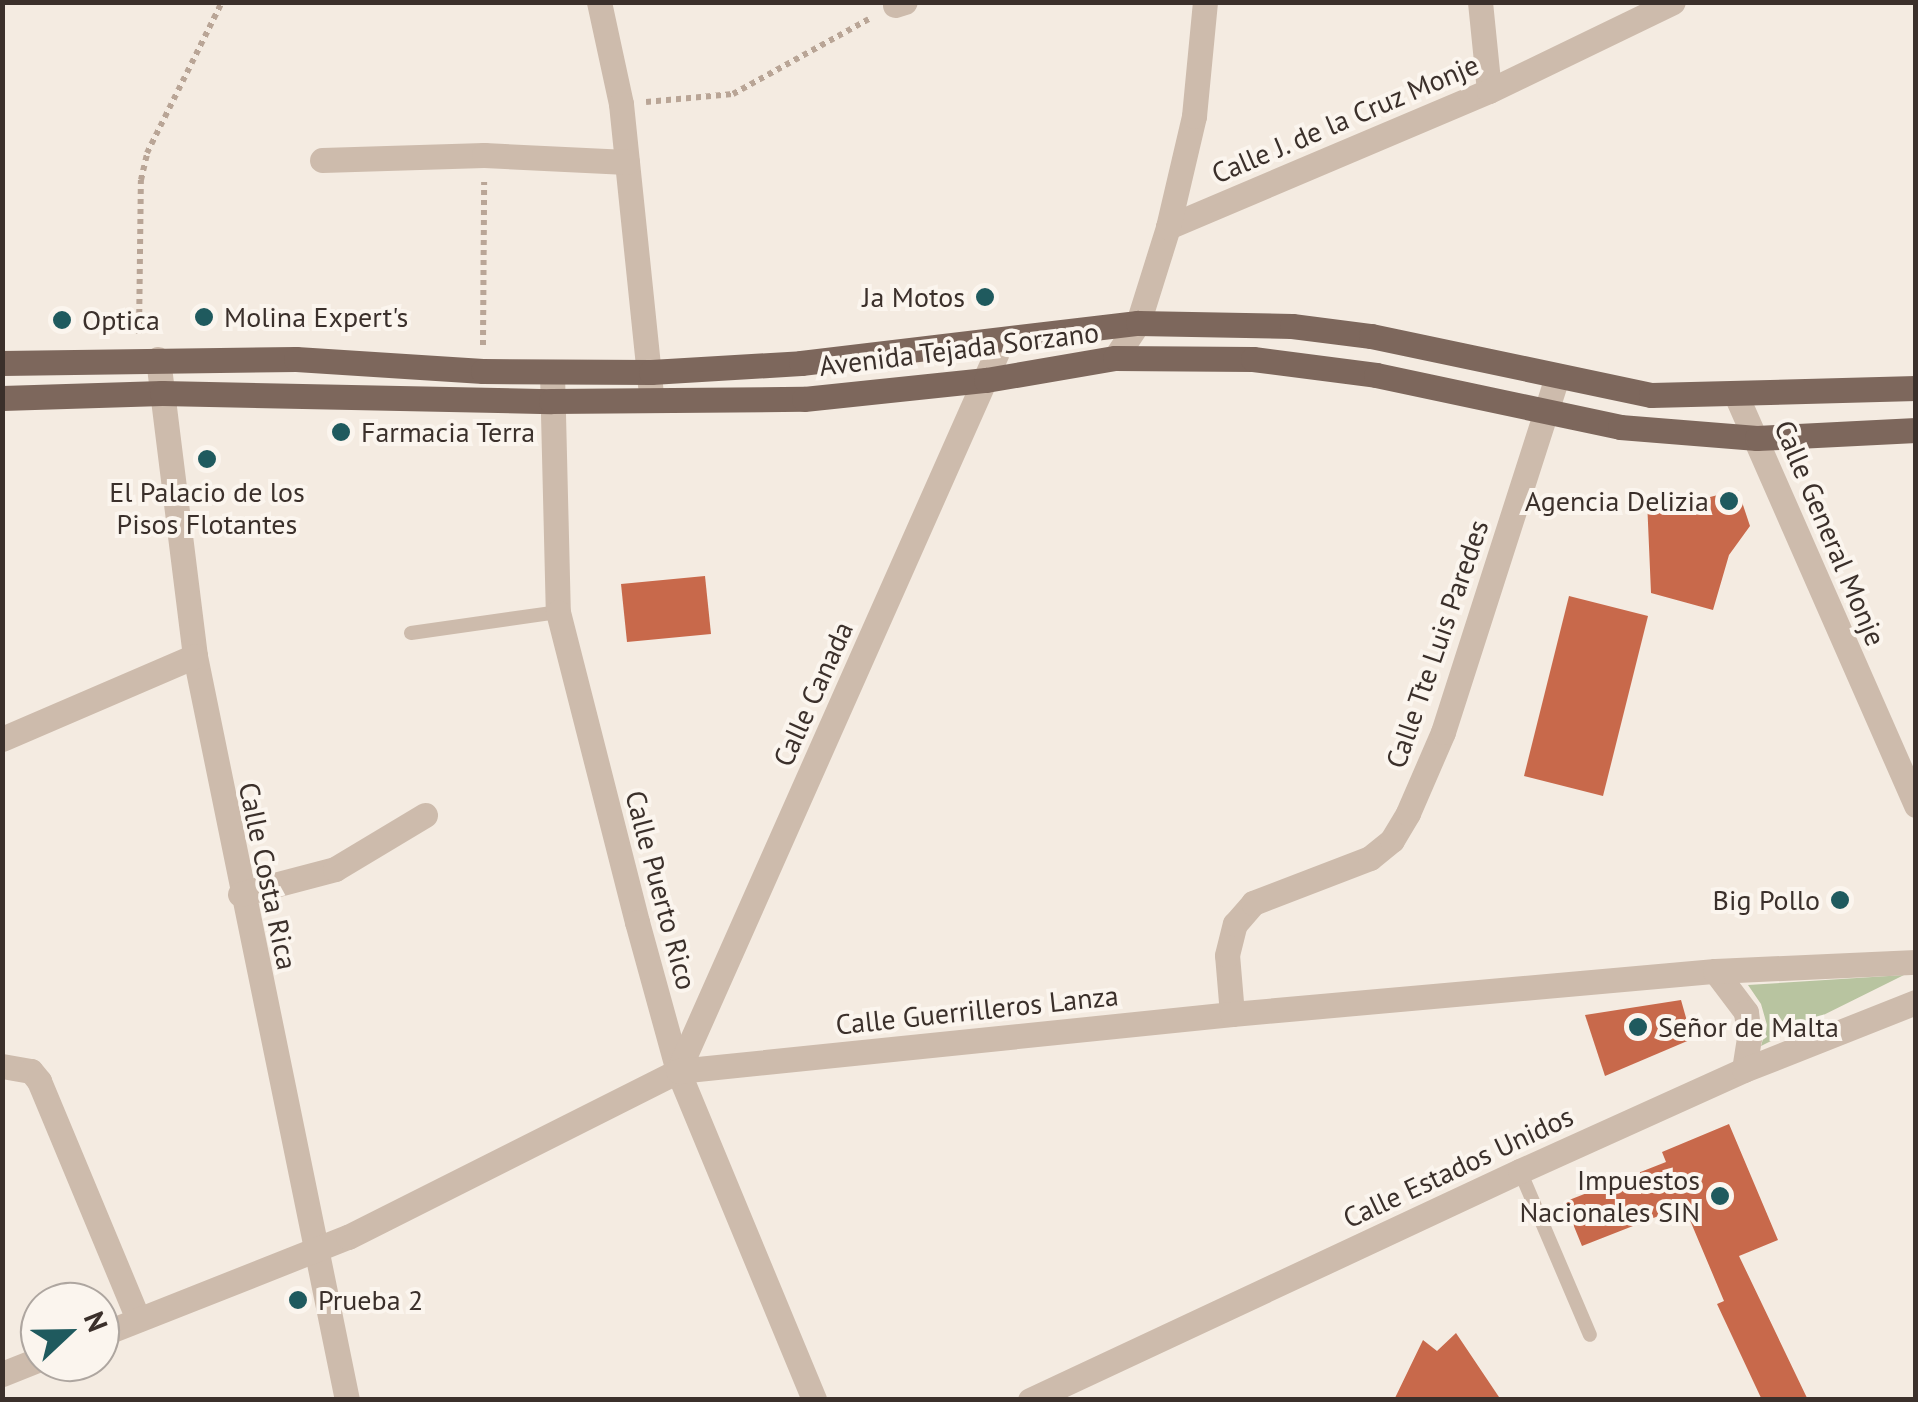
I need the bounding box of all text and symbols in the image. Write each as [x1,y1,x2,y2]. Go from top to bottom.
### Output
street label: Calle J. de la Cruz Monje [1205,47,1485,191]
place label: Ja Motos [862,280,965,314]
marker: Ja Motos [974,286,996,308]
place label: Molina Expert's [224,300,408,334]
place label: Optica [82,303,160,337]
marker: Molina Expert's [193,306,215,328]
marker: Optica [51,309,73,331]
street label: Avenida Tejada Sorzano [817,315,1101,383]
place label: Farmacia Terra [361,415,536,449]
street label: Calle General Monje [1767,415,1893,651]
marker: Farmacia Terra [330,421,352,443]
marker: El Palacio de los Pisos Flotantes [196,448,218,470]
place label: El Palacio de los Pisos Flotantes [109,475,305,541]
place label: Agencia Delizia [1525,484,1709,518]
marker: Agencia Delizia [1718,490,1740,512]
street label: Calle Tte Luis Paredes [1379,515,1495,773]
street label: Calle Canada [766,616,860,772]
street label: Calle Costa Rica [232,779,304,973]
street label: Calle Puerto Rico [618,787,704,993]
place label: Big Pollo [1713,883,1820,917]
marker: Big Pollo [1829,889,1851,911]
street label: Calle Guerrilleros Lanza [834,978,1120,1042]
place label: Señor de Malta [1658,1010,1839,1044]
marker: Señor de Malta [1627,1016,1649,1038]
street label: Calle Estados Unidos [1338,1099,1578,1235]
place label: Impuestos Nacionales SIN [1519,1163,1700,1229]
marker: Impuestos Nacionales SIN [1709,1185,1731,1207]
north arrow [20,1282,120,1382]
place label: Prueba 2 [318,1283,423,1317]
marker: Prueba 2 [287,1289,309,1311]
text: N [76,1306,117,1337]

